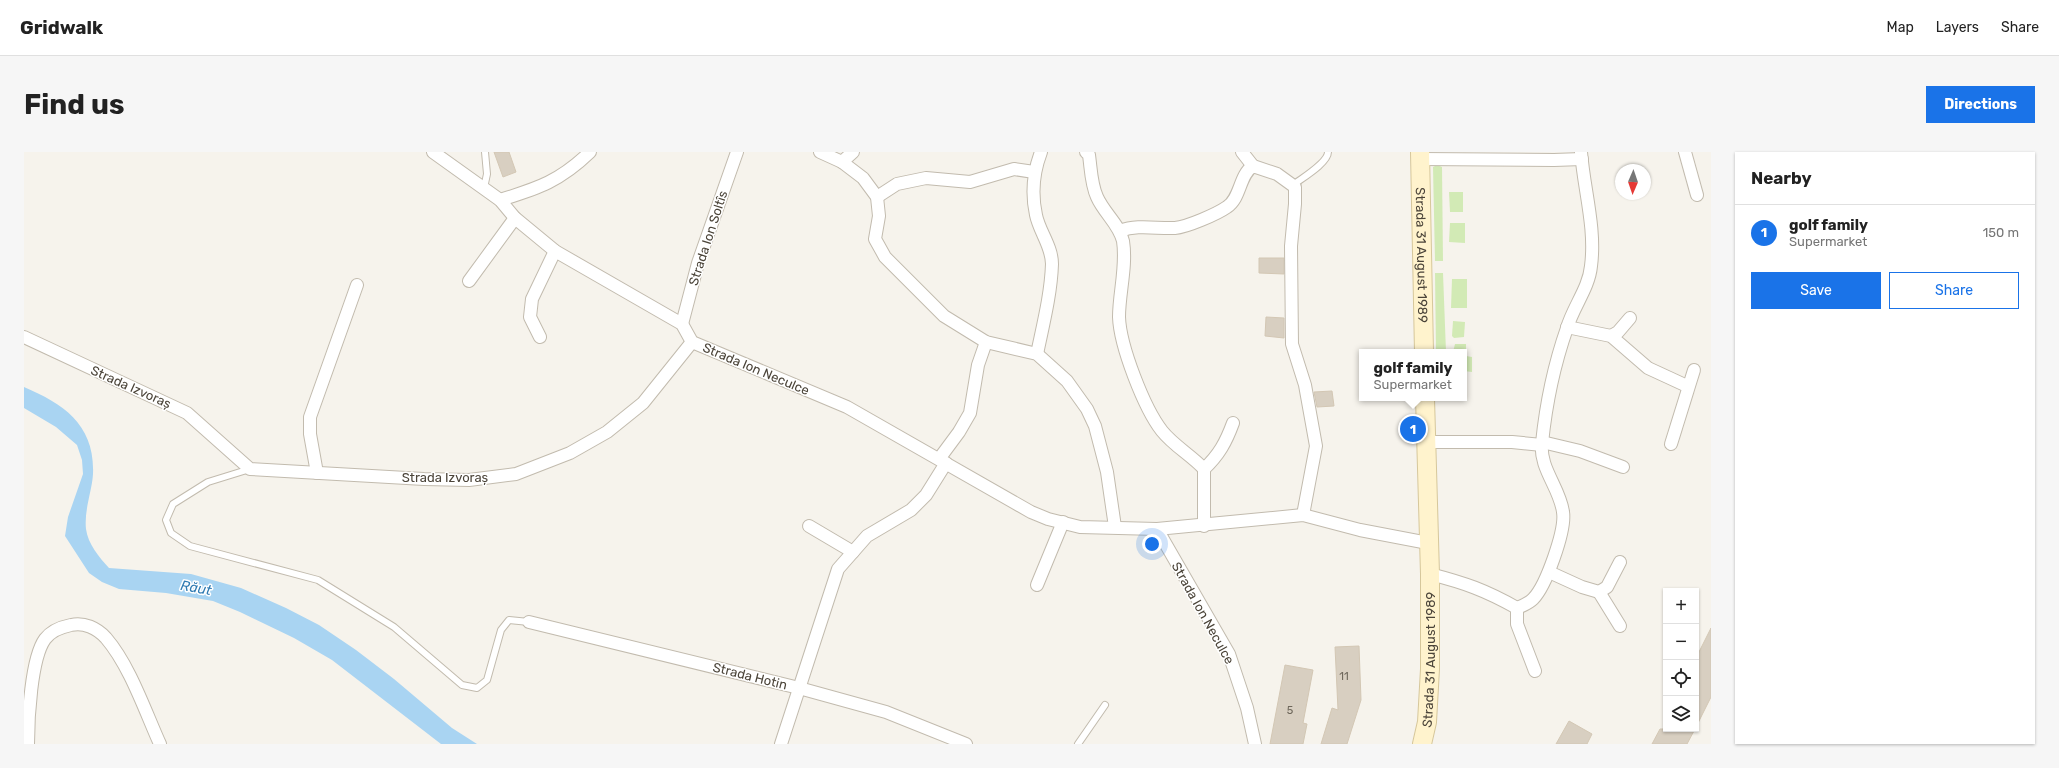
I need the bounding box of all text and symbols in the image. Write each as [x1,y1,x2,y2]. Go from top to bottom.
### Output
text: Gridwalk [20,16,103,39]
text: Map [1887,19,1914,36]
text: Layers [1936,19,1979,36]
text: Share [2001,19,2039,36]
button: Directions [1926,86,2035,123]
text: Find us [24,88,124,121]
north arrow [1615,164,1651,200]
text: Nearby [1751,168,1812,188]
street label: Strada 31 August 1989 [1413,187,1431,323]
street label: Strada Ion Soltîs [686,188,731,287]
text: golf family [1789,216,1868,234]
text: 1 [1761,225,1767,240]
text: 150 m [1983,225,2019,240]
text: Supermarket [1789,234,1867,249]
button: Save [1751,272,1881,309]
button: Share [1889,272,2019,309]
street label: Strada Ion Neculce [700,340,812,398]
popup [1359,349,1467,401]
text: golf family [1374,359,1452,377]
street label: Strada Izvoraș [88,363,174,412]
text: Supermarket [1374,377,1452,392]
pin: 1 [1400,414,1426,444]
street label: Strada Izvoraș [402,470,489,485]
your location [1142,534,1162,554]
street label: Strada Ion Neculce [1169,559,1237,667]
water label: Răut [179,577,213,599]
map controls [1663,588,1699,732]
button: + [1663,588,1699,624]
street label: Strada 31 August 1989 [1418,592,1439,729]
button: − [1663,624,1699,660]
street label: Strada Hotin [711,660,789,692]
button: locate [1663,660,1699,696]
house number: 11 [1339,670,1349,683]
button: layers [1663,696,1699,732]
house number: 5 [1287,704,1294,717]

